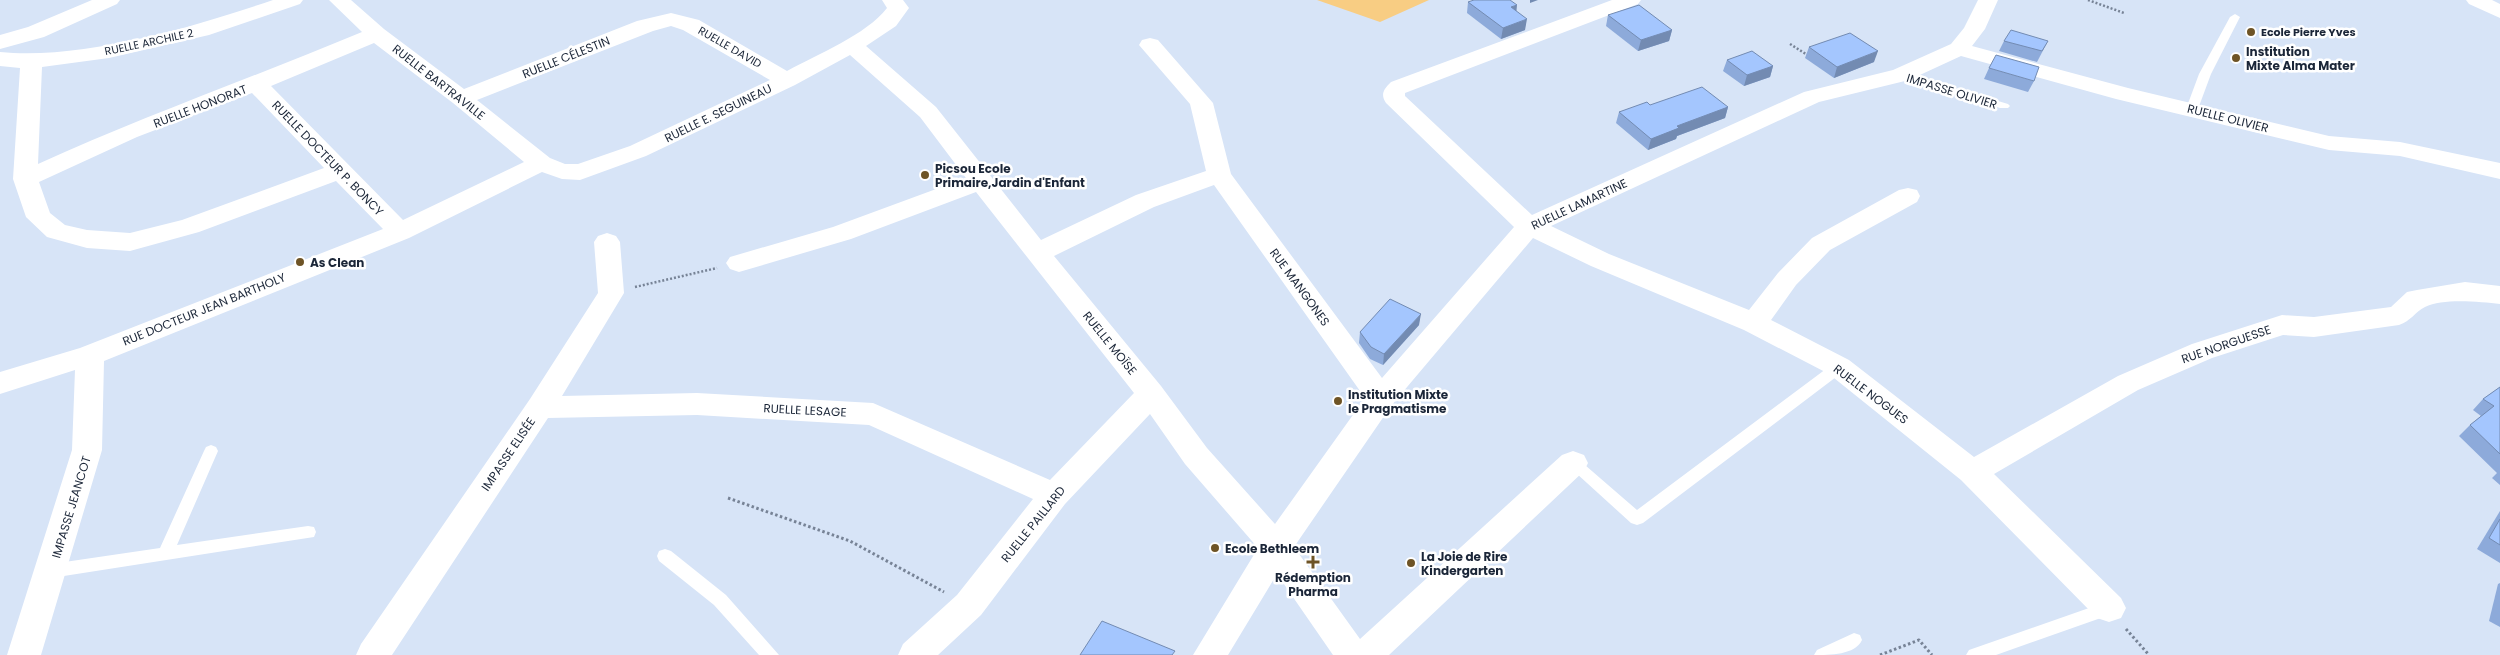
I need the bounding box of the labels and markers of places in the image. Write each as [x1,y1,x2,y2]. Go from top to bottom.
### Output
place label: Ecole Pierre Yves [2261,24,2356,40]
marker: Ecole Pierre Yves [2245,26,2257,38]
place label: Institution Mixte Alma Mater [2246,43,2355,74]
marker: Institution Mixte Alma Mater [2230,52,2242,64]
place label: Picsou Ecole Primaire,Jardin d'Enfant [935,160,1085,191]
marker: Picsou Ecole Primaire,Jardin d'Enfant [919,169,931,181]
place label: As Clean [310,254,364,271]
marker: As Clean [294,256,306,268]
place label: Institution Mixte le Pragmatisme [1348,386,1449,417]
marker: Institution Mixte le Pragmatisme [1332,395,1344,407]
place label: Ecole Bethleem [1225,540,1319,557]
marker: Ecole Bethleem [1209,542,1221,554]
place label: La Joie de Rire Kindergarten [1421,548,1508,579]
marker: Rédemption Pharma [1307,556,1319,568]
marker: La Joie de Rire Kindergarten [1405,557,1417,569]
place label: Rédemption Pharma [1275,569,1351,600]

